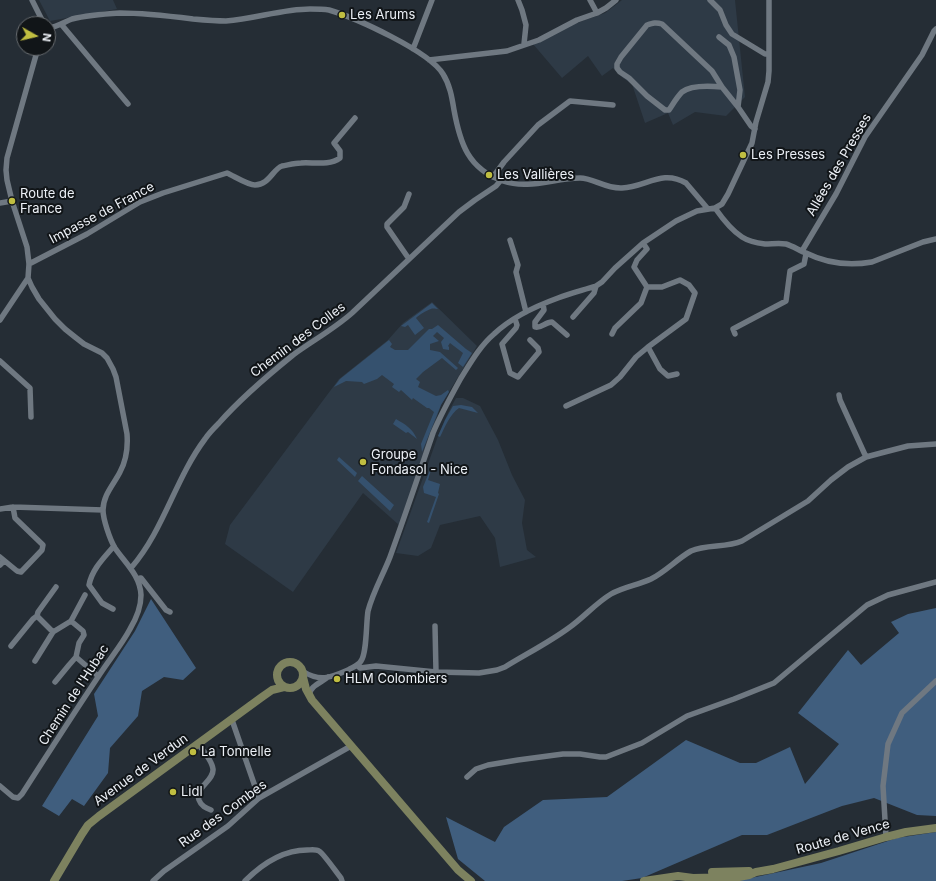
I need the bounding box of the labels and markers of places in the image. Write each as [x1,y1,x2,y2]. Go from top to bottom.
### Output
place label: Les Arums [350,7,415,23]
marker: Les Arums [337,10,347,20]
place label: Les Presses [751,147,825,163]
marker: Les Presses [738,150,748,160]
place label: Les Vallières [497,167,574,183]
marker: Les Vallières [484,170,494,180]
place label: Route de France [20,186,75,217]
marker: Route de France [7,196,17,206]
place label: Groupe Fondasol - Nice [371,447,468,478]
marker: Groupe Fondasol - Nice [358,457,368,467]
place label: HLM Colombiers [345,671,447,687]
marker: HLM Colombiers [332,674,342,684]
place label: La Tonnelle [201,744,271,760]
marker: La Tonnelle [188,747,198,757]
place label: Lidl [181,784,203,800]
marker: Lidl [168,787,178,797]

